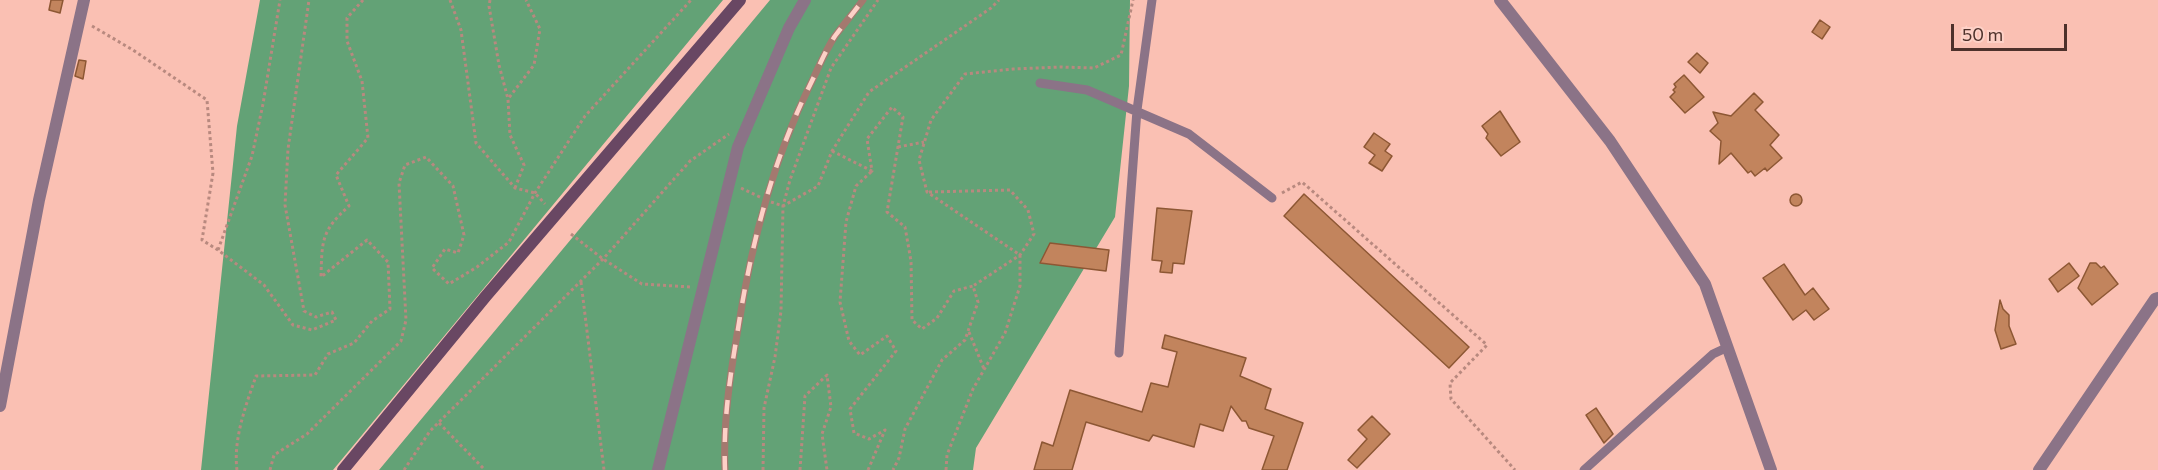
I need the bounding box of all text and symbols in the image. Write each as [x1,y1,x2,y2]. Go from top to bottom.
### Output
scale bar [1954,12,2070,50]
text: 50 m [1962,23,2003,45]

